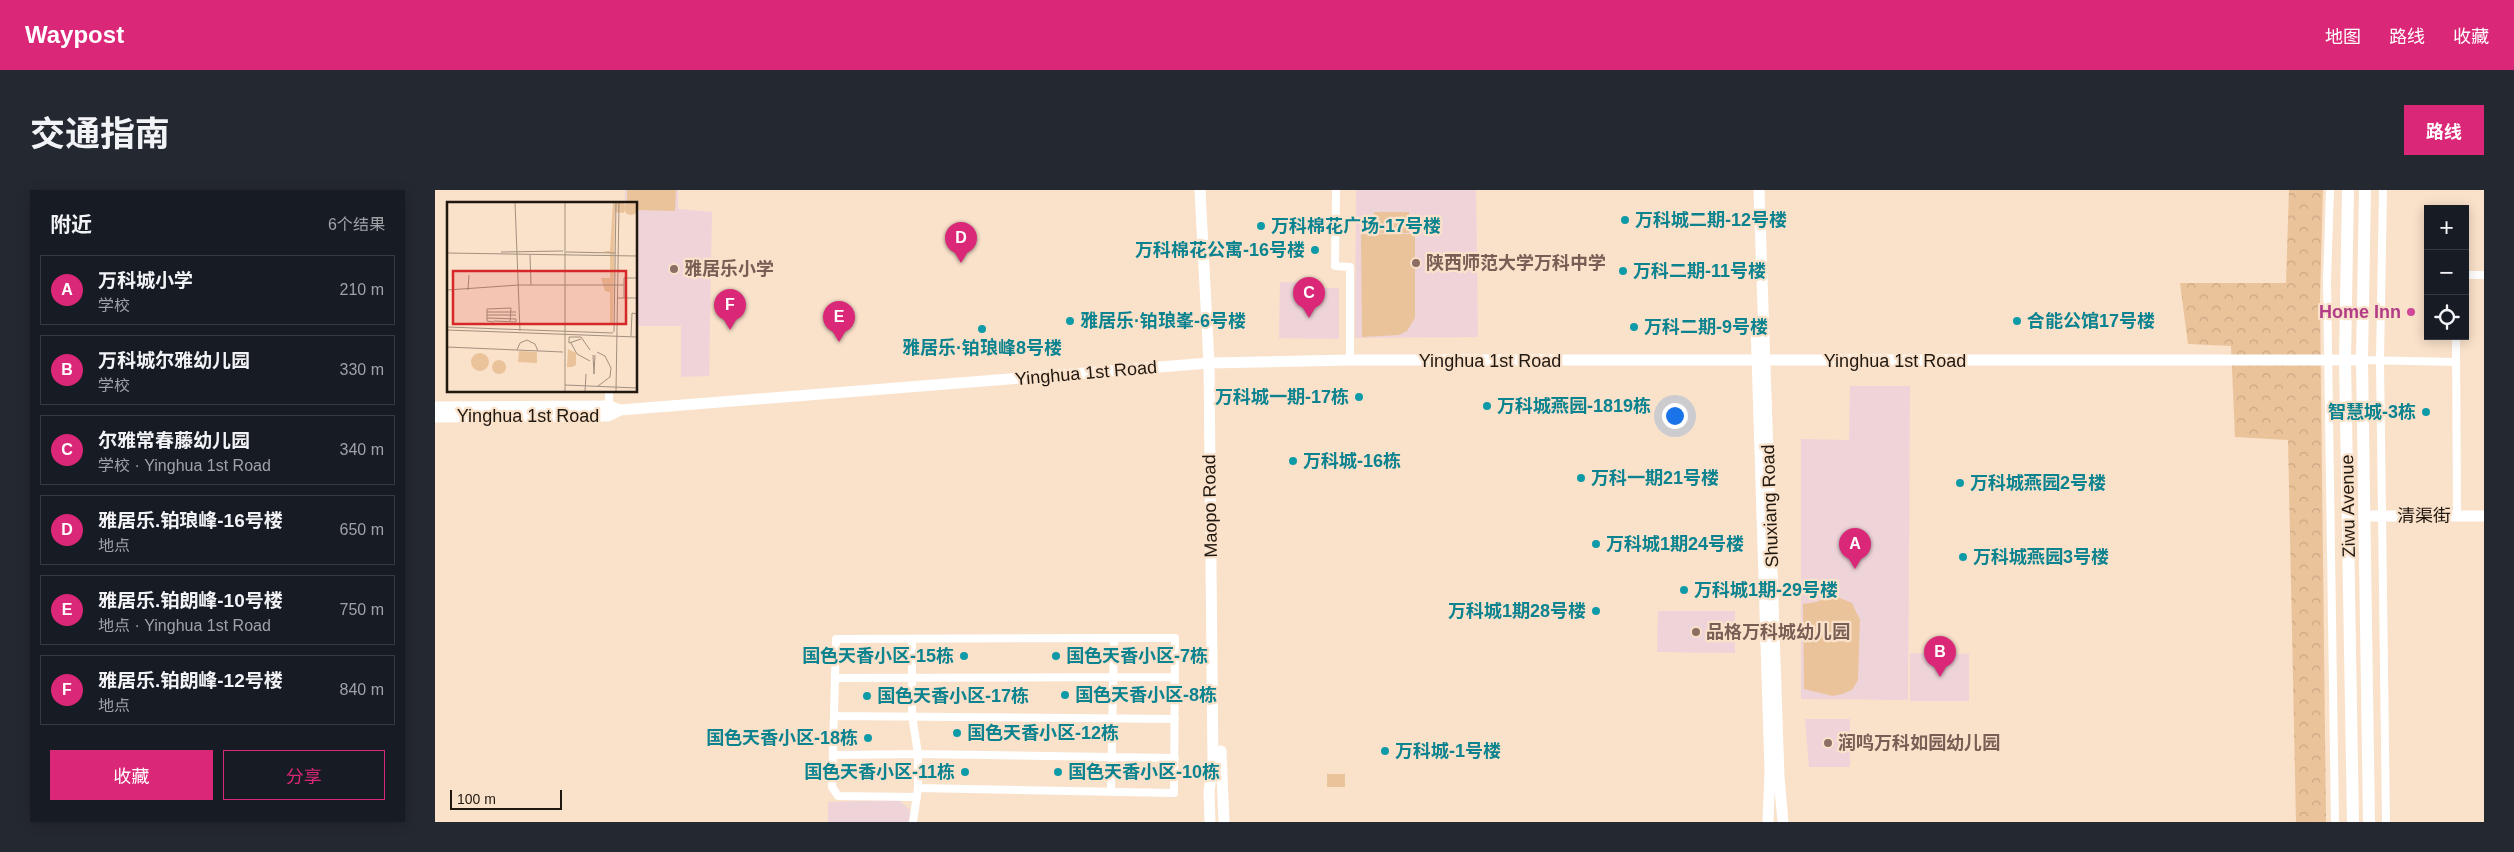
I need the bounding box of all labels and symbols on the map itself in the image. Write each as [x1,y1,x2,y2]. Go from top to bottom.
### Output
inset map [447,202,637,392]
place label: 万科城二期-12号楼 [1635,210,1787,230]
marker: 万科城二期-12号楼 [1619,214,1631,226]
place label: 万科棉花广场-17号楼 [1271,216,1441,236]
marker: 万科棉花广场-17号楼 [1255,220,1267,232]
pin: D [945,222,977,263]
place label: 万科棉花公寓-16号楼 [1135,240,1305,260]
marker: 万科棉花公寓-16号楼 [1309,244,1321,256]
place label: 陕西师范大学万科中学 [1426,253,1606,273]
marker: 陕西师范大学万科中学 [1410,257,1422,269]
place label: 雅居乐小学 [684,259,774,279]
place label: 万科二期-11号楼 [1633,261,1766,281]
marker: 雅居乐小学 [668,263,680,275]
marker: 万科二期-11号楼 [1617,265,1629,277]
pin: C [1293,277,1325,318]
pin: F [714,289,746,330]
pin: E [823,301,855,342]
place label: Home Inn [2319,302,2401,322]
marker: Home Inn [2405,306,2417,318]
place label: 雅居乐·铂琅峯-6号楼 [1080,310,1246,331]
place label: 合能公馆17号楼 [2027,311,2155,331]
marker: 雅居乐·铂琅峯-6号楼 [1064,315,1076,327]
marker: 合能公馆17号楼 [2011,315,2023,327]
place label: 万科二期-9号楼 [1644,317,1768,337]
marker: 万科二期-9号楼 [1628,321,1640,333]
marker: 雅居乐·铂琅峰8号楼 [976,323,988,335]
place label: 雅居乐·铂琅峰8号楼 [902,337,1062,358]
street label: Yinghua 1st Road [1419,351,1561,371]
street label: Yinghua 1st Road [1824,351,1966,371]
street label: Yinghua 1st Road [1014,357,1158,389]
place label: 万科城一期-17栋 [1215,387,1349,407]
marker: 万科城一期-17栋 [1353,391,1365,403]
place label: 万科城燕园-1819栋 [1497,396,1651,416]
marker: 万科城燕园-1819栋 [1481,400,1493,412]
place label: 智慧城-3栋 [2328,402,2416,422]
your location [1662,403,1688,429]
street label: Yinghua 1st Road [457,406,599,426]
marker: 智慧城-3栋 [2420,406,2432,418]
street label: Shuxiang Road [1758,444,1782,568]
place label: 万科城-16栋 [1303,451,1401,471]
street label: Maopo Road [1199,454,1221,558]
street label: Ziwu Avenue [2337,454,2359,558]
marker: 万科城-16栋 [1287,455,1299,467]
place label: 万科一期21号楼 [1591,468,1719,488]
marker: 万科一期21号楼 [1575,472,1587,484]
place label: 万科城燕园2号楼 [1970,473,2106,493]
marker: 万科城燕园2号楼 [1954,477,1966,489]
street label: 清渠街 [2397,506,2451,526]
pin: A [1839,528,1871,569]
place label: 万科城1期24号楼 [1606,534,1744,554]
marker: 万科城1期24号楼 [1590,538,1602,550]
place label: 万科城燕园3号楼 [1973,547,2109,567]
marker: 万科城燕园3号楼 [1957,551,1969,563]
place label: 万科城1期-29号楼 [1694,580,1838,600]
marker: 万科城1期-29号楼 [1678,584,1690,596]
place label: 万科城1期28号楼 [1448,601,1586,621]
marker: 万科城1期28号楼 [1590,605,1602,617]
place label: 品格万科城幼儿园 [1706,622,1850,642]
marker: 品格万科城幼儿园 [1690,626,1702,638]
pin: B [1924,636,1956,677]
place label: 国色天香小区-15栋 [802,646,954,666]
place label: 国色天香小区-7栋 [1066,646,1208,666]
marker: 国色天香小区-15栋 [958,650,970,662]
marker: 国色天香小区-7栋 [1050,650,1062,662]
place label: 国色天香小区-8栋 [1075,685,1217,705]
place label: 国色天香小区-17栋 [877,686,1029,706]
marker: 国色天香小区-8栋 [1059,689,1071,701]
marker: 国色天香小区-17栋 [861,690,873,702]
place label: 国色天香小区-12栋 [967,723,1119,743]
marker: 国色天香小区-12栋 [951,727,963,739]
place label: 国色天香小区-18栋 [706,728,858,748]
marker: 国色天香小区-18栋 [862,732,874,744]
place label: 润鸣万科如园幼儿园 [1838,733,2000,753]
marker: 润鸣万科如园幼儿园 [1822,737,1834,749]
place label: 万科城-1号楼 [1395,741,1501,761]
marker: 万科城-1号楼 [1379,745,1391,757]
place label: 国色天香小区-11栋 [804,762,955,782]
place label: 国色天香小区-10栋 [1068,762,1220,782]
marker: 国色天香小区-11栋 [959,766,971,778]
marker: 国色天香小区-10栋 [1052,766,1064,778]
scale bar [450,787,563,810]

